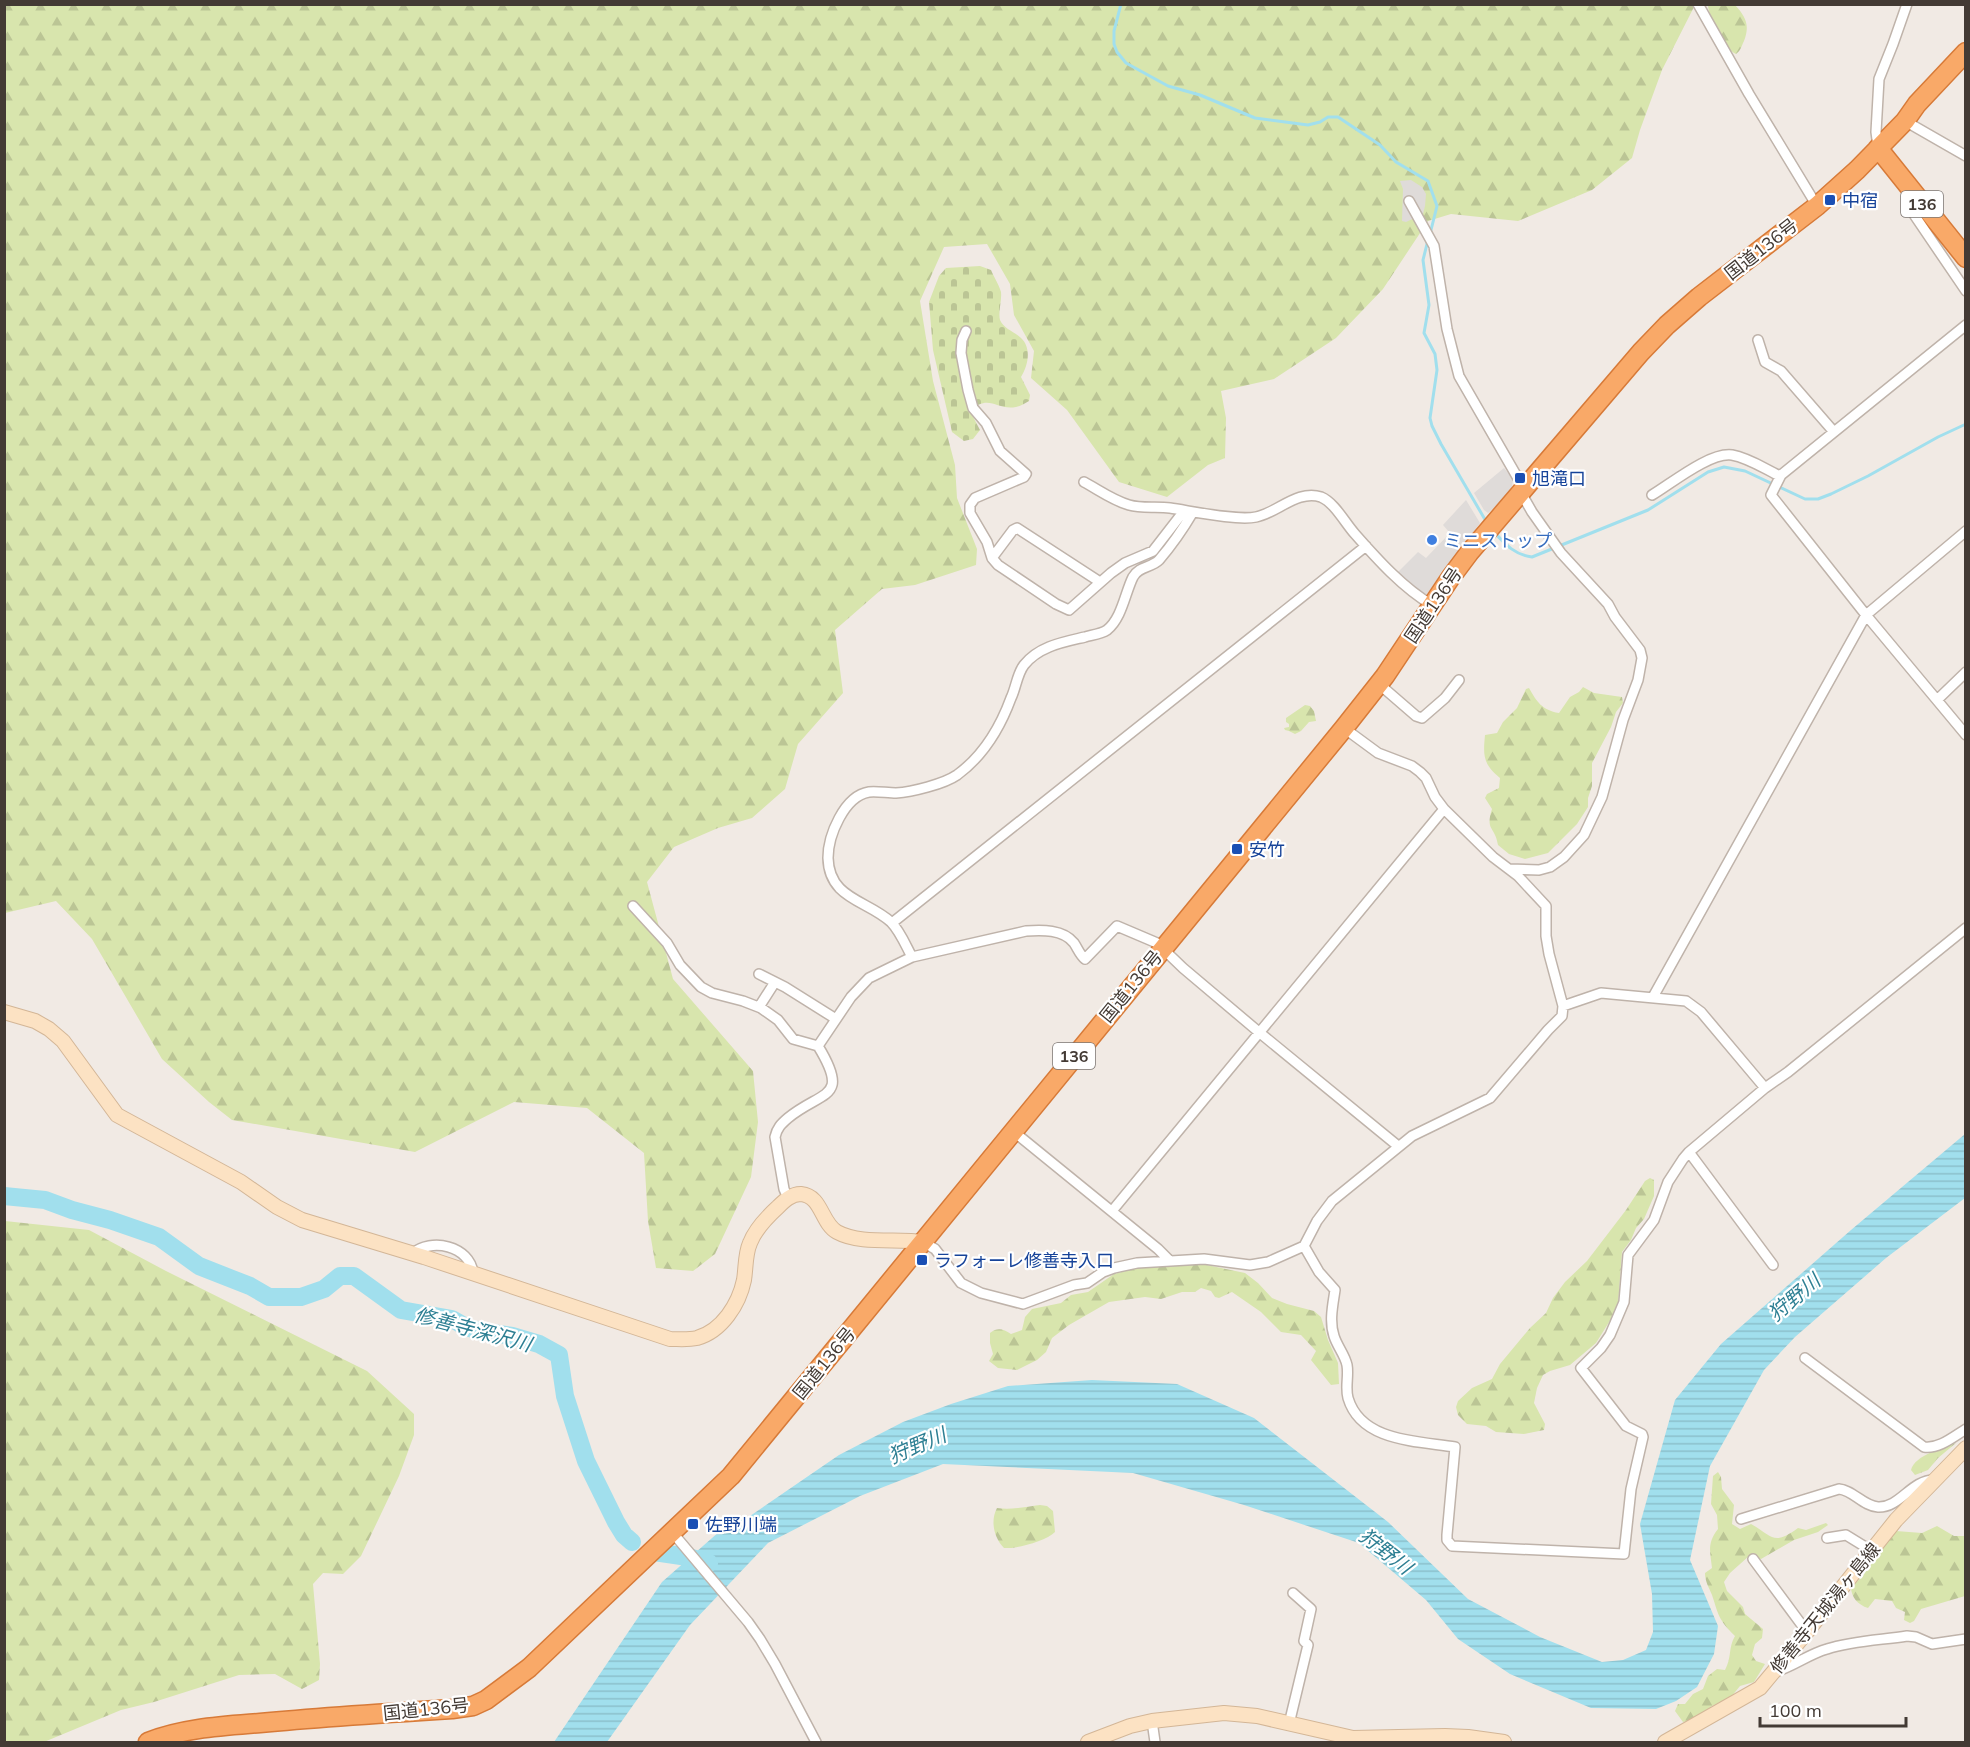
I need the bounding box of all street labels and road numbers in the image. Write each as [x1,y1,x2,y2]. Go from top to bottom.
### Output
road number: 136 [1901,191,1943,217]
street label: 国道136号 [1720,213,1802,285]
street label: 国道136号 [1399,563,1467,647]
street label: 国道136号 [1095,945,1167,1027]
road number: 136 [1053,1043,1095,1069]
street label: 国道136号 [788,1322,860,1404]
street label: 修善寺天城湯ヶ島線 [1765,1538,1885,1678]
street label: 国道136号 [382,1693,470,1725]

